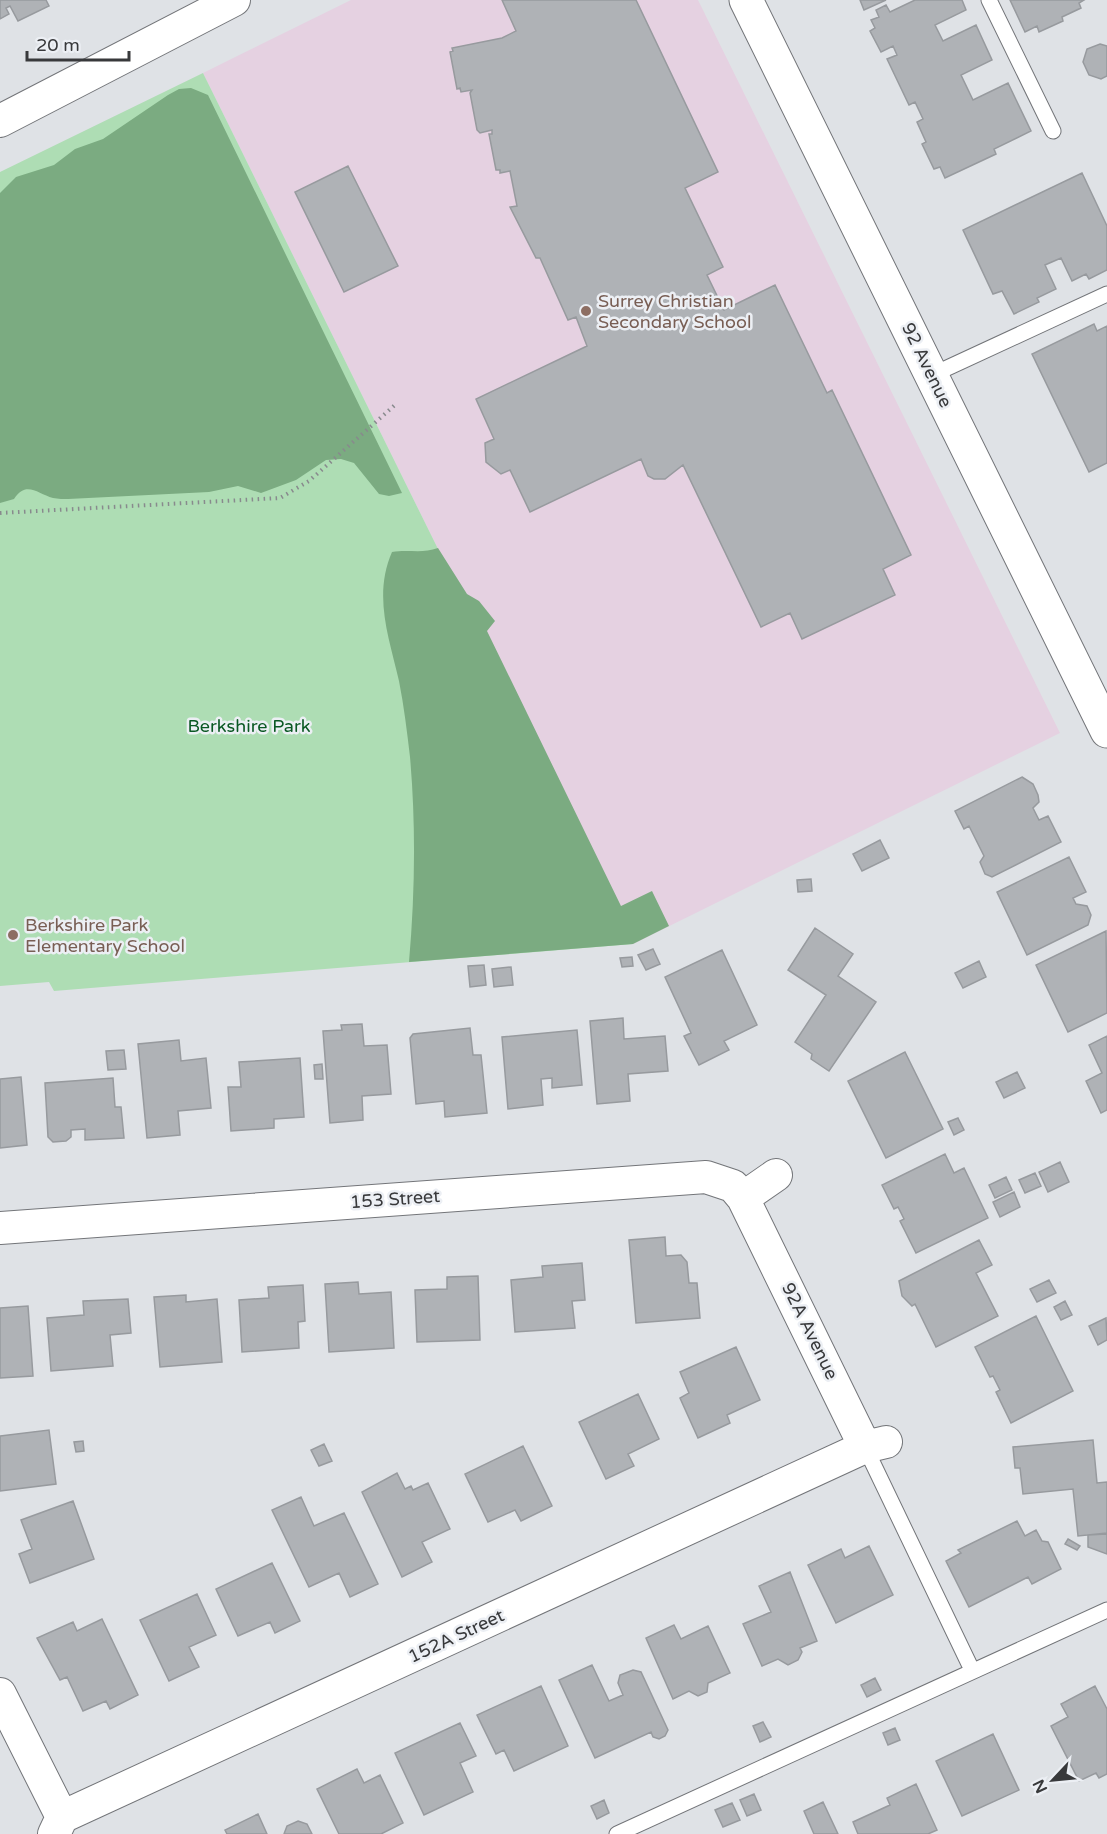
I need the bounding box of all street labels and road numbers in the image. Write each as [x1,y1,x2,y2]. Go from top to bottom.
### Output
street label: 92 Avenue [897,319,957,411]
street label: 153 Street [349,1185,441,1213]
street label: 92A Avenue [777,1279,843,1383]
street label: 152A Street [404,1604,508,1668]

